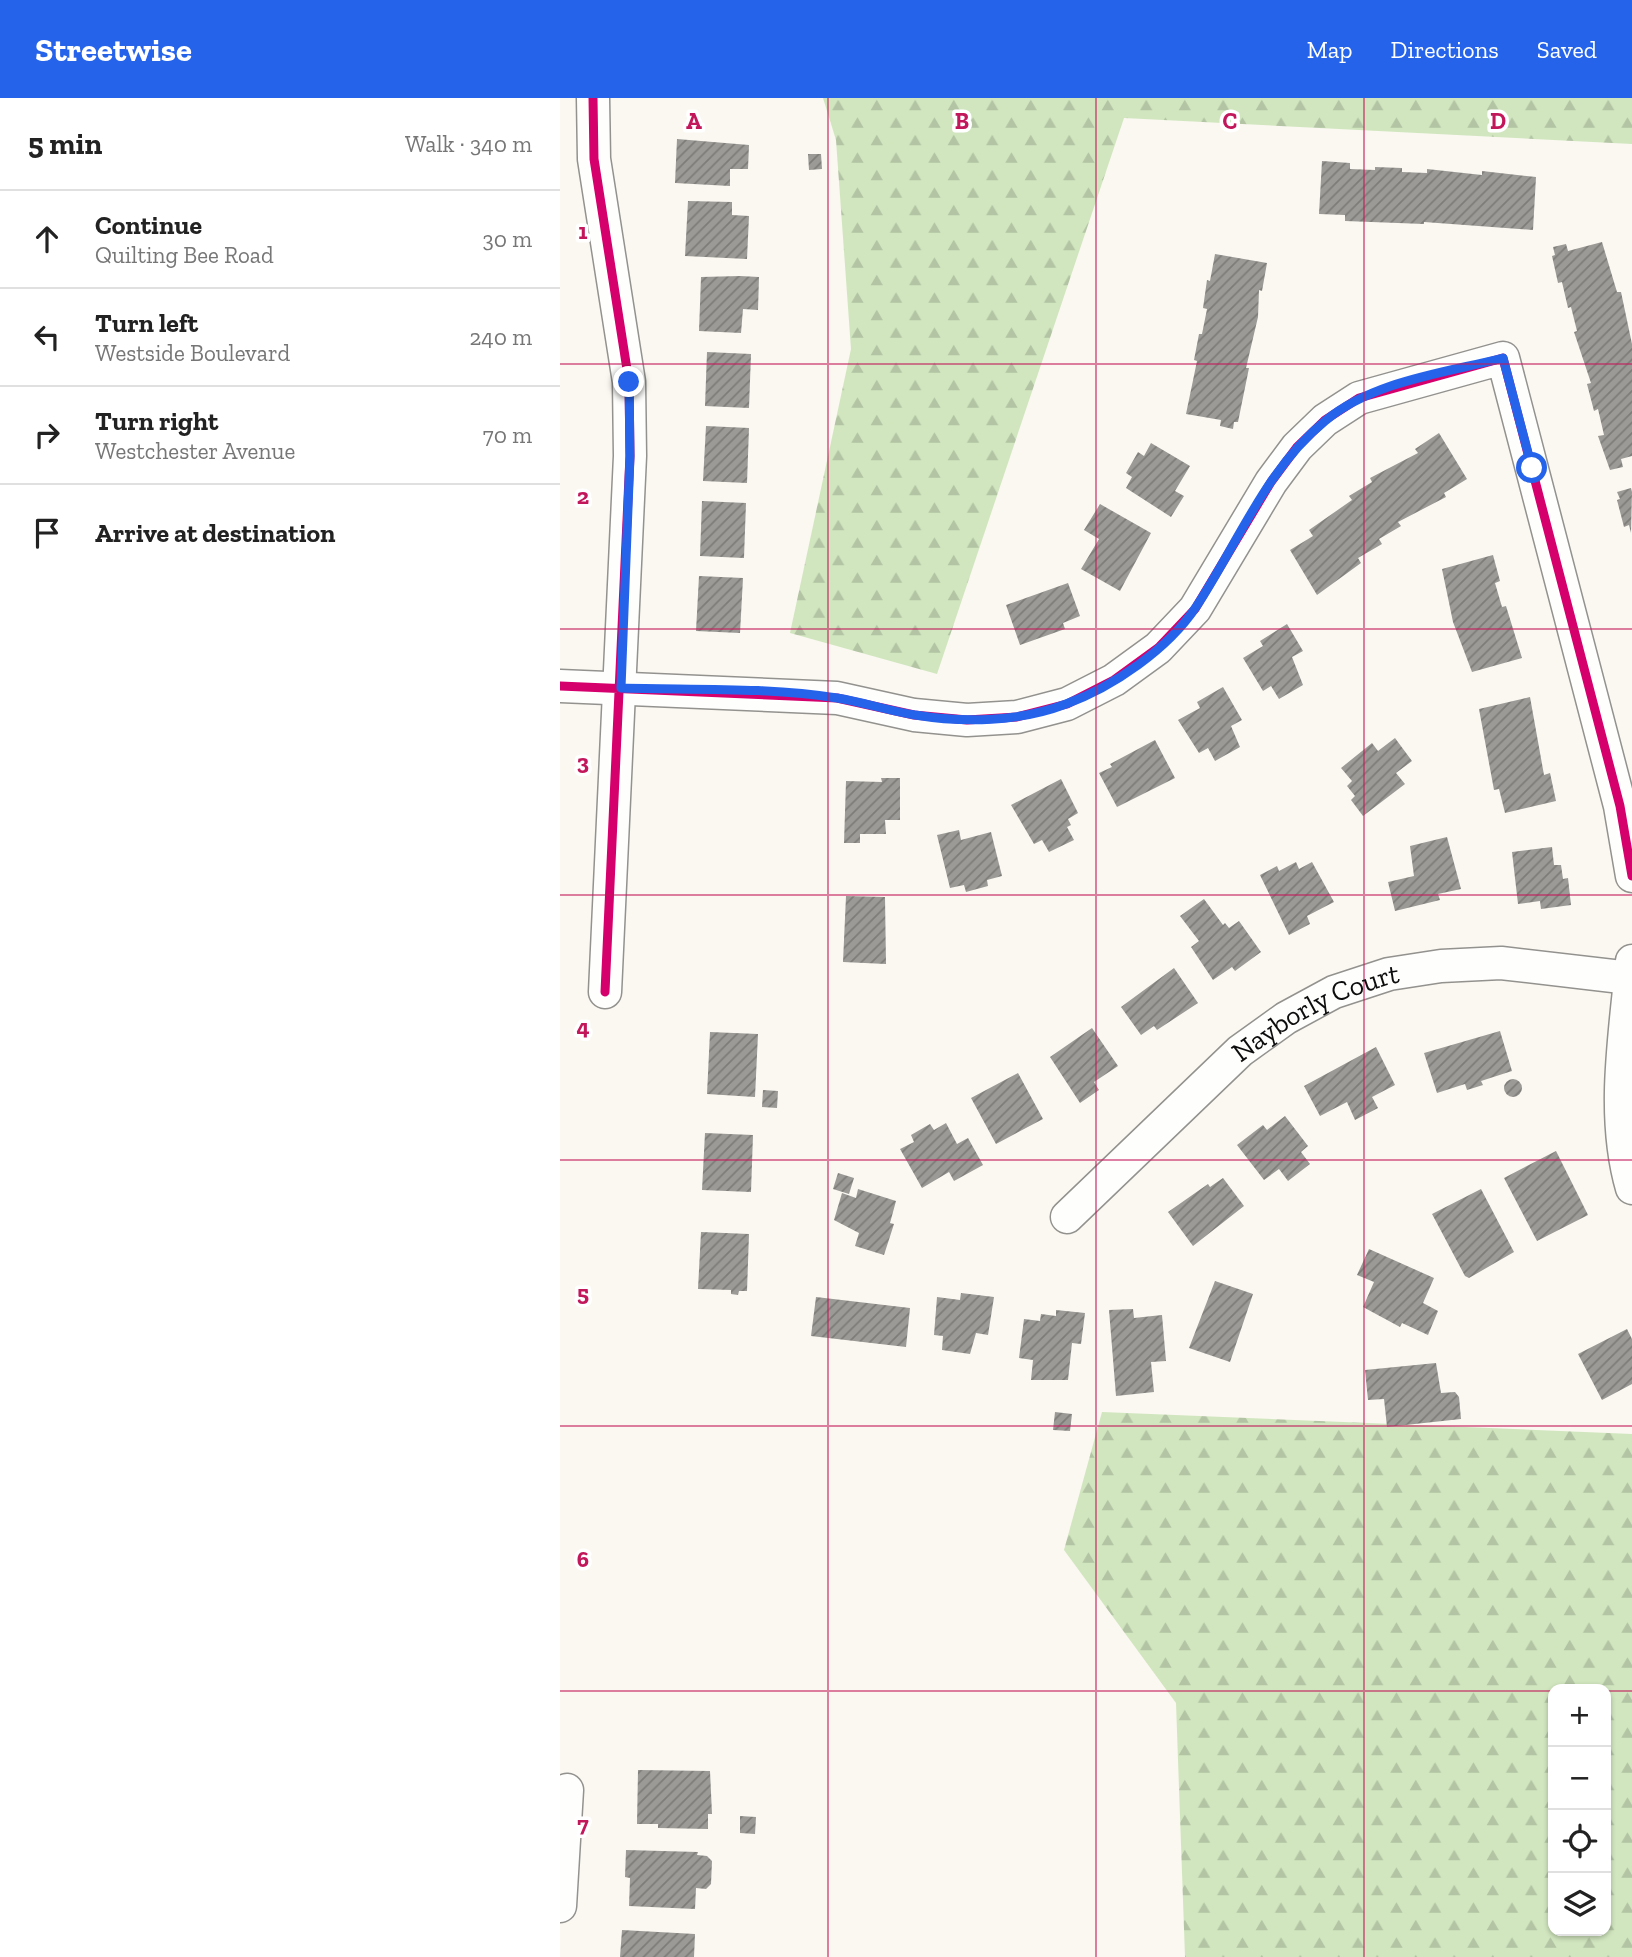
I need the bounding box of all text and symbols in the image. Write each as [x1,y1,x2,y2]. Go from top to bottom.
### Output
text: Streetwise [35,30,192,69]
text: Map [1307,35,1353,64]
text: Directions [1391,35,1499,64]
text: Saved [1537,35,1597,64]
text: A [686,107,702,135]
text: B [955,107,969,135]
text: C [1223,107,1237,135]
text: D [1490,107,1506,135]
text: 5 min [28,126,102,162]
text: Walk · 340 m [405,130,532,158]
text: Continue [95,209,202,241]
text: 1 [578,217,588,245]
icon: ahead [28,220,66,258]
text: 30 m [482,225,532,253]
text: Quilting Bee Road [95,241,274,269]
text: Turn left [95,307,198,339]
icon: left [28,318,66,356]
text: 240 m [469,323,532,351]
text: Westside Boulevard [95,339,290,367]
route end [613,366,644,397]
text: Turn right [95,405,218,437]
icon: right [28,416,66,454]
text: 70 m [483,421,532,449]
text: Westchester Avenue [95,437,295,465]
route start [1516,452,1547,483]
text: 2 [577,482,589,510]
icon: arrive [28,514,66,552]
text: Arrive at destination [95,517,335,549]
text: 3 [577,748,589,776]
street label: Nayborly Court [1225,956,1402,1068]
text: 4 [576,1013,590,1041]
text: 5 [577,1279,589,1307]
text: 6 [577,1545,589,1573]
map controls [1548,1684,1611,1936]
button: + [1548,1684,1611,1747]
button: − [1548,1747,1611,1810]
text: 7 [577,1810,589,1838]
button: locate [1548,1810,1611,1873]
button: layers [1548,1873,1611,1936]

